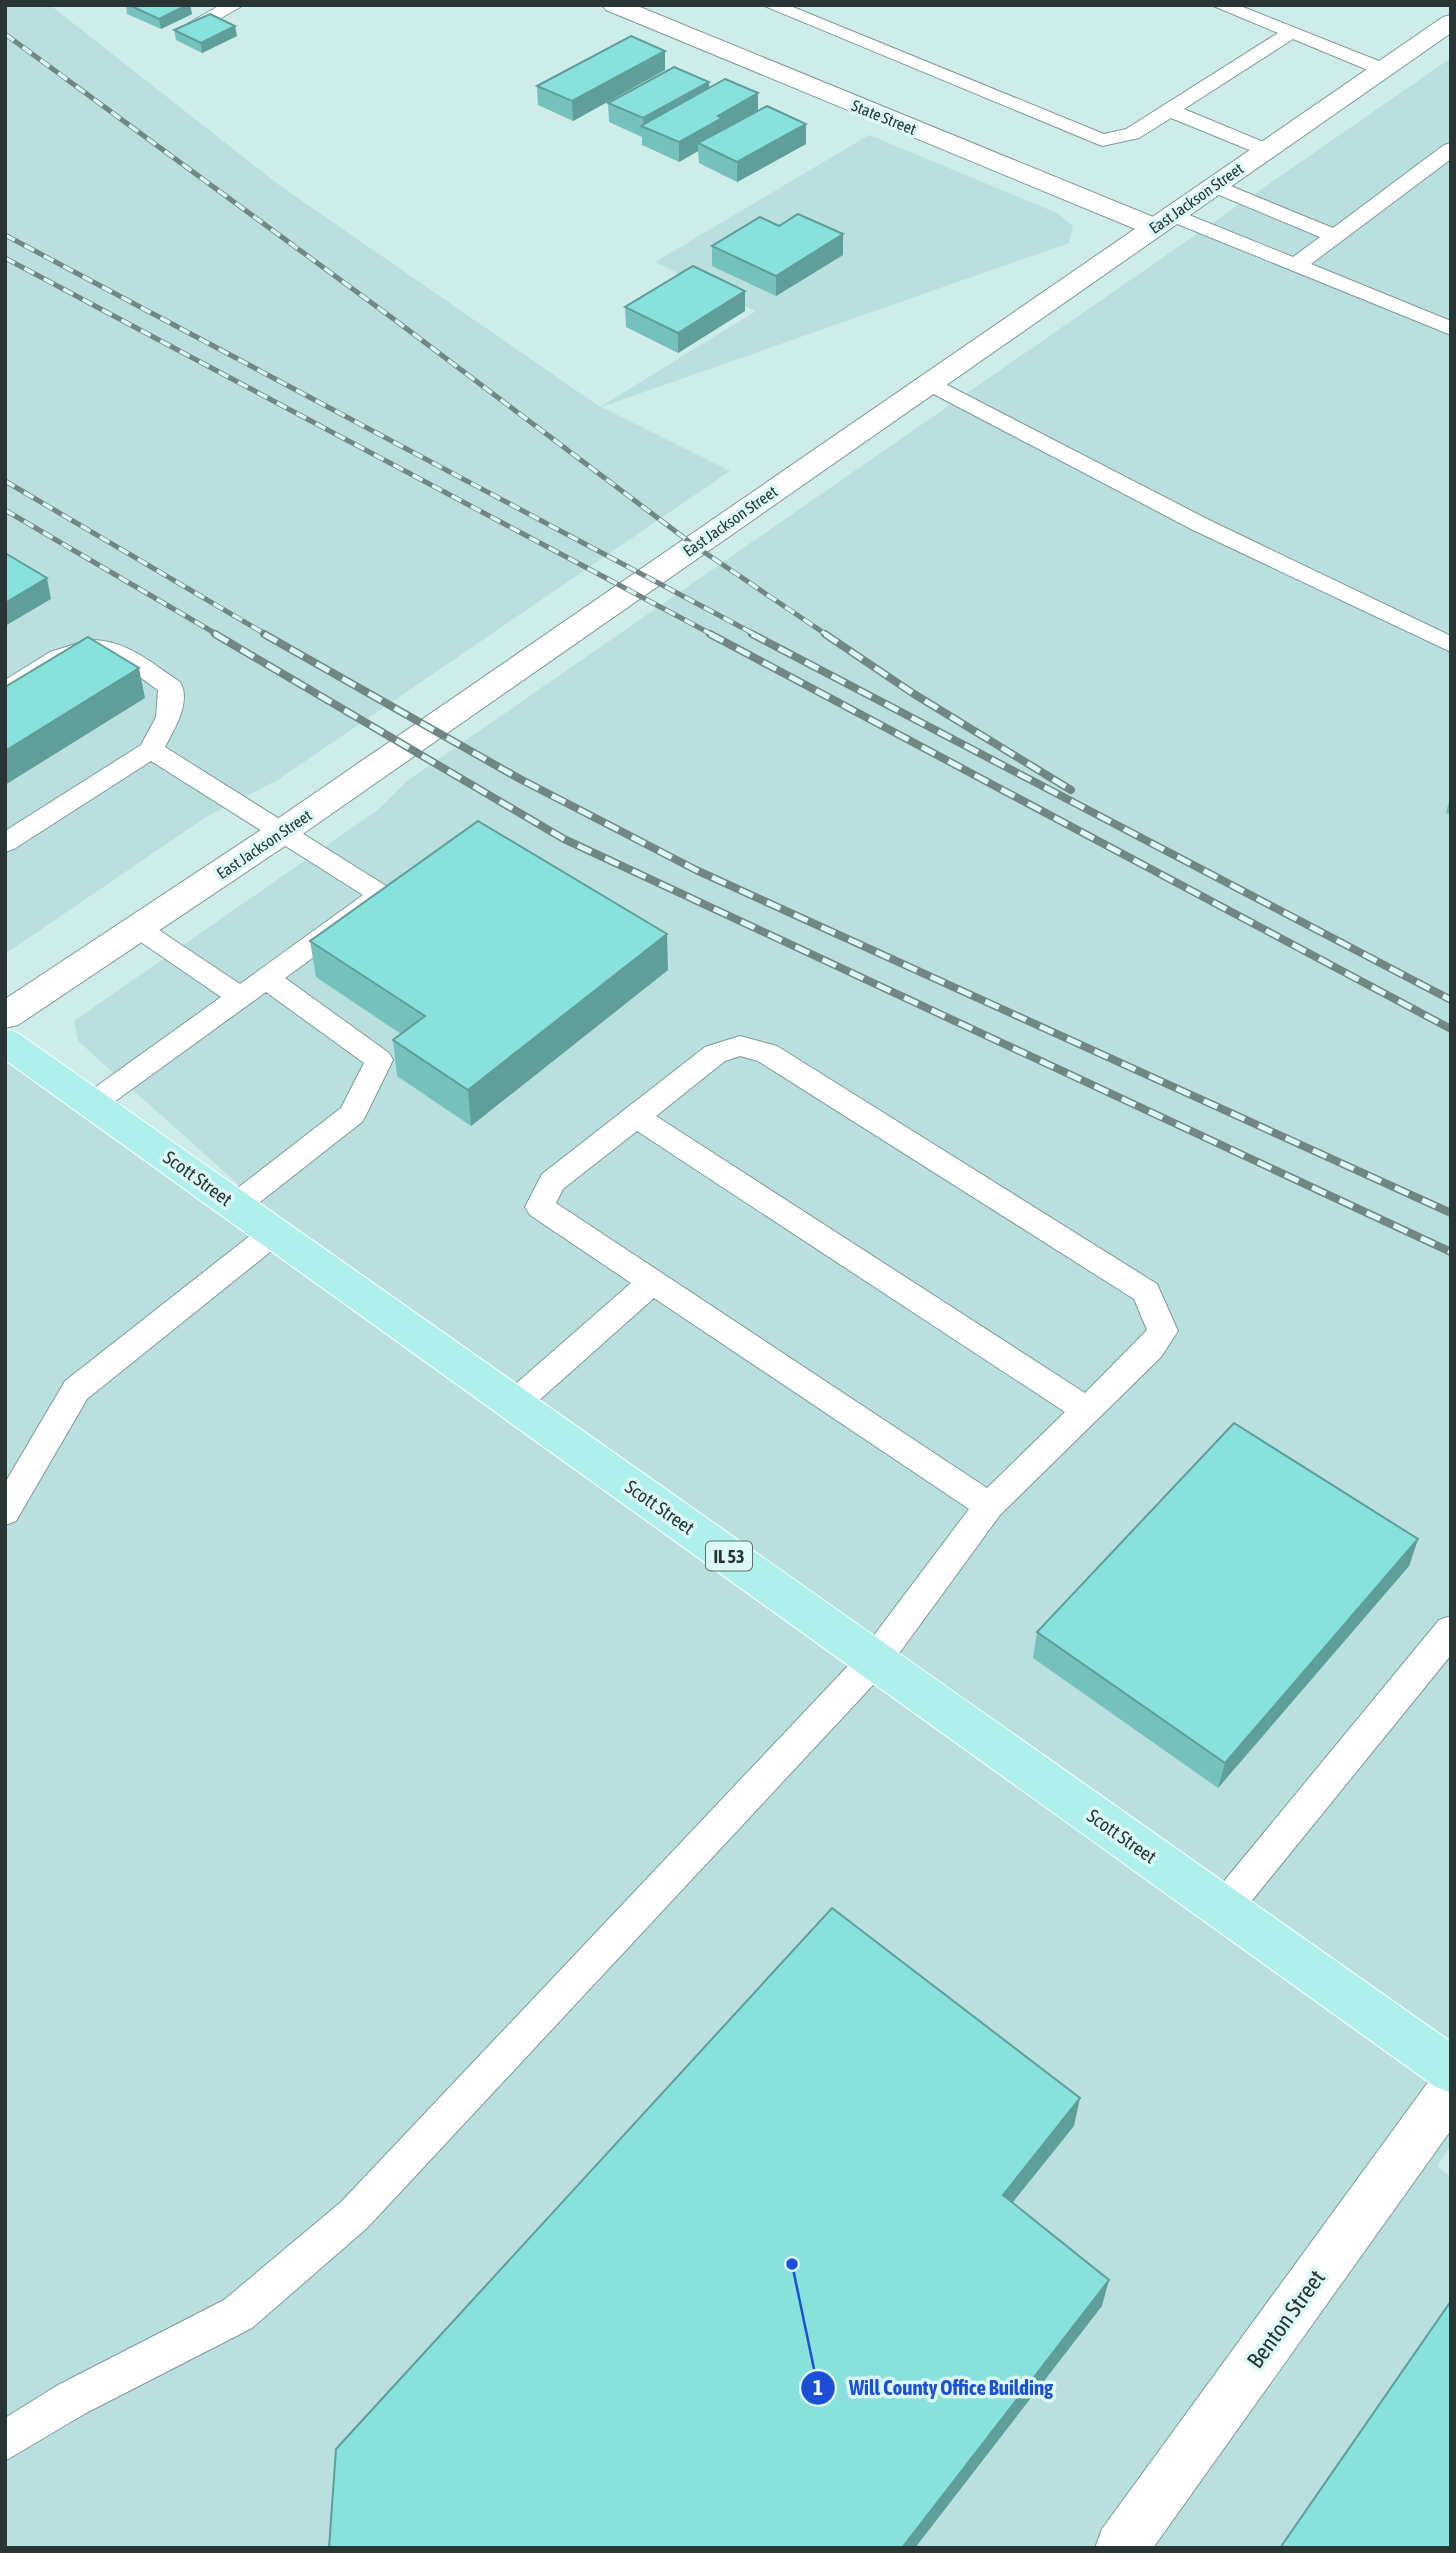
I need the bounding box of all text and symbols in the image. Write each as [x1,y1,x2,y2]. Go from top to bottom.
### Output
street label: State Street [849,96,919,138]
street label: East Jackson Street [1146,159,1247,237]
street label: East Jackson Street [680,482,781,560]
street label: East Jackson Street [213,805,315,882]
street label: Scott Street [160,1146,236,1210]
street label: Scott Street [621,1475,699,1539]
road number: IL 53 [706,1541,752,1570]
street label: Scott Street [1083,1804,1161,1868]
street label: Benton Street [1242,2265,1330,2373]
callout: Will County Office Building [800,2367,1067,2409]
text: 1 [813,2375,823,2399]
text: Will County Office Building [848,2375,1054,2399]

